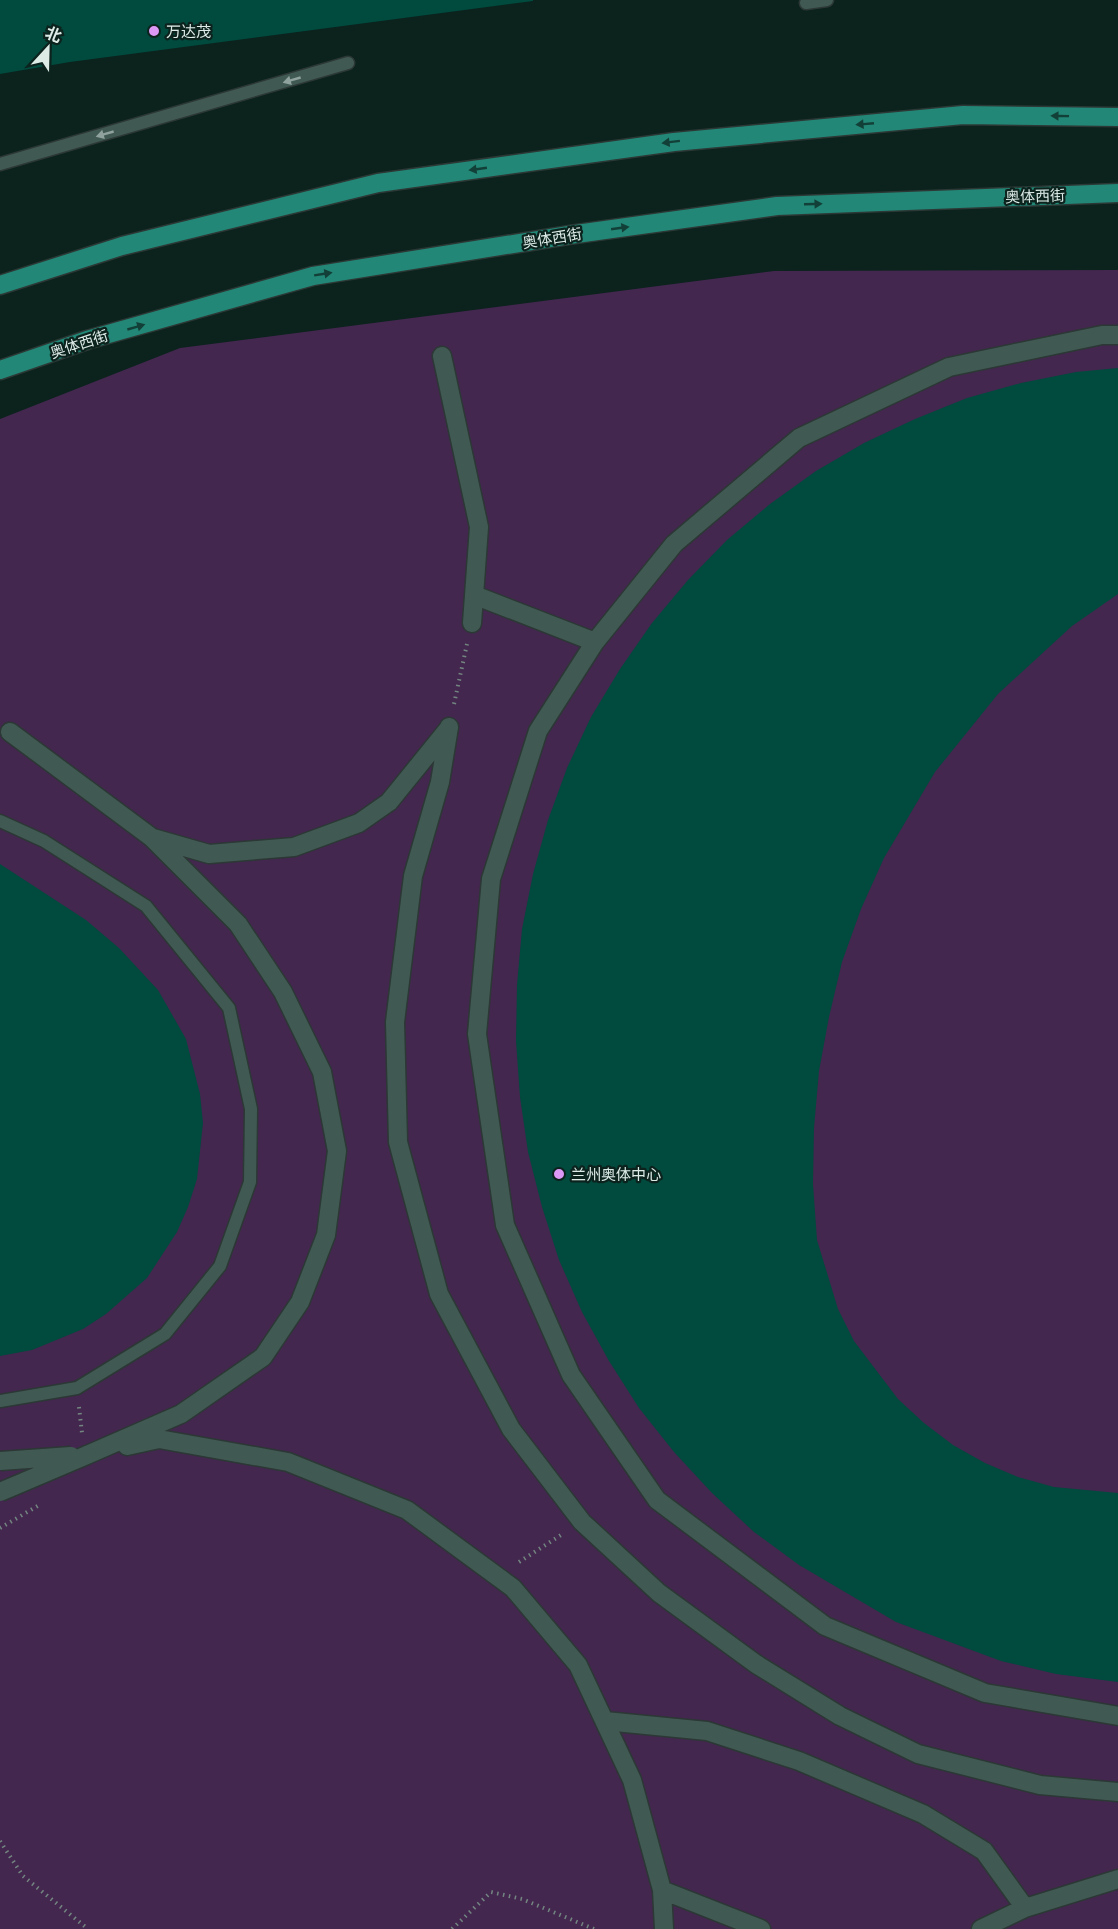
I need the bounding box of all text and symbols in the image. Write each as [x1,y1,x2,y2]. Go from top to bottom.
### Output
north arrow [18,18,78,78]
text: 北 [42,22,65,46]
place label: 万达茂 [166,22,211,41]
marker: 万达茂 [147,24,161,38]
one-way arrow [283,76,301,85]
one-way arrow [1050,111,1069,121]
one-way arrow [855,119,874,129]
one-way arrow [96,129,114,139]
one-way arrow [661,137,680,147]
one-way arrow [468,165,487,174]
street label: 奥体西街 [1005,185,1065,207]
one-way arrow [804,200,823,209]
one-way arrow [610,223,629,232]
street label: 奥体西街 [521,224,583,252]
one-way arrow [314,270,333,279]
one-way arrow [126,321,145,331]
street label: 奥体西街 [48,326,110,362]
place label: 兰州奥体中心 [571,1165,661,1184]
marker: 兰州奥体中心 [552,1167,566,1181]

